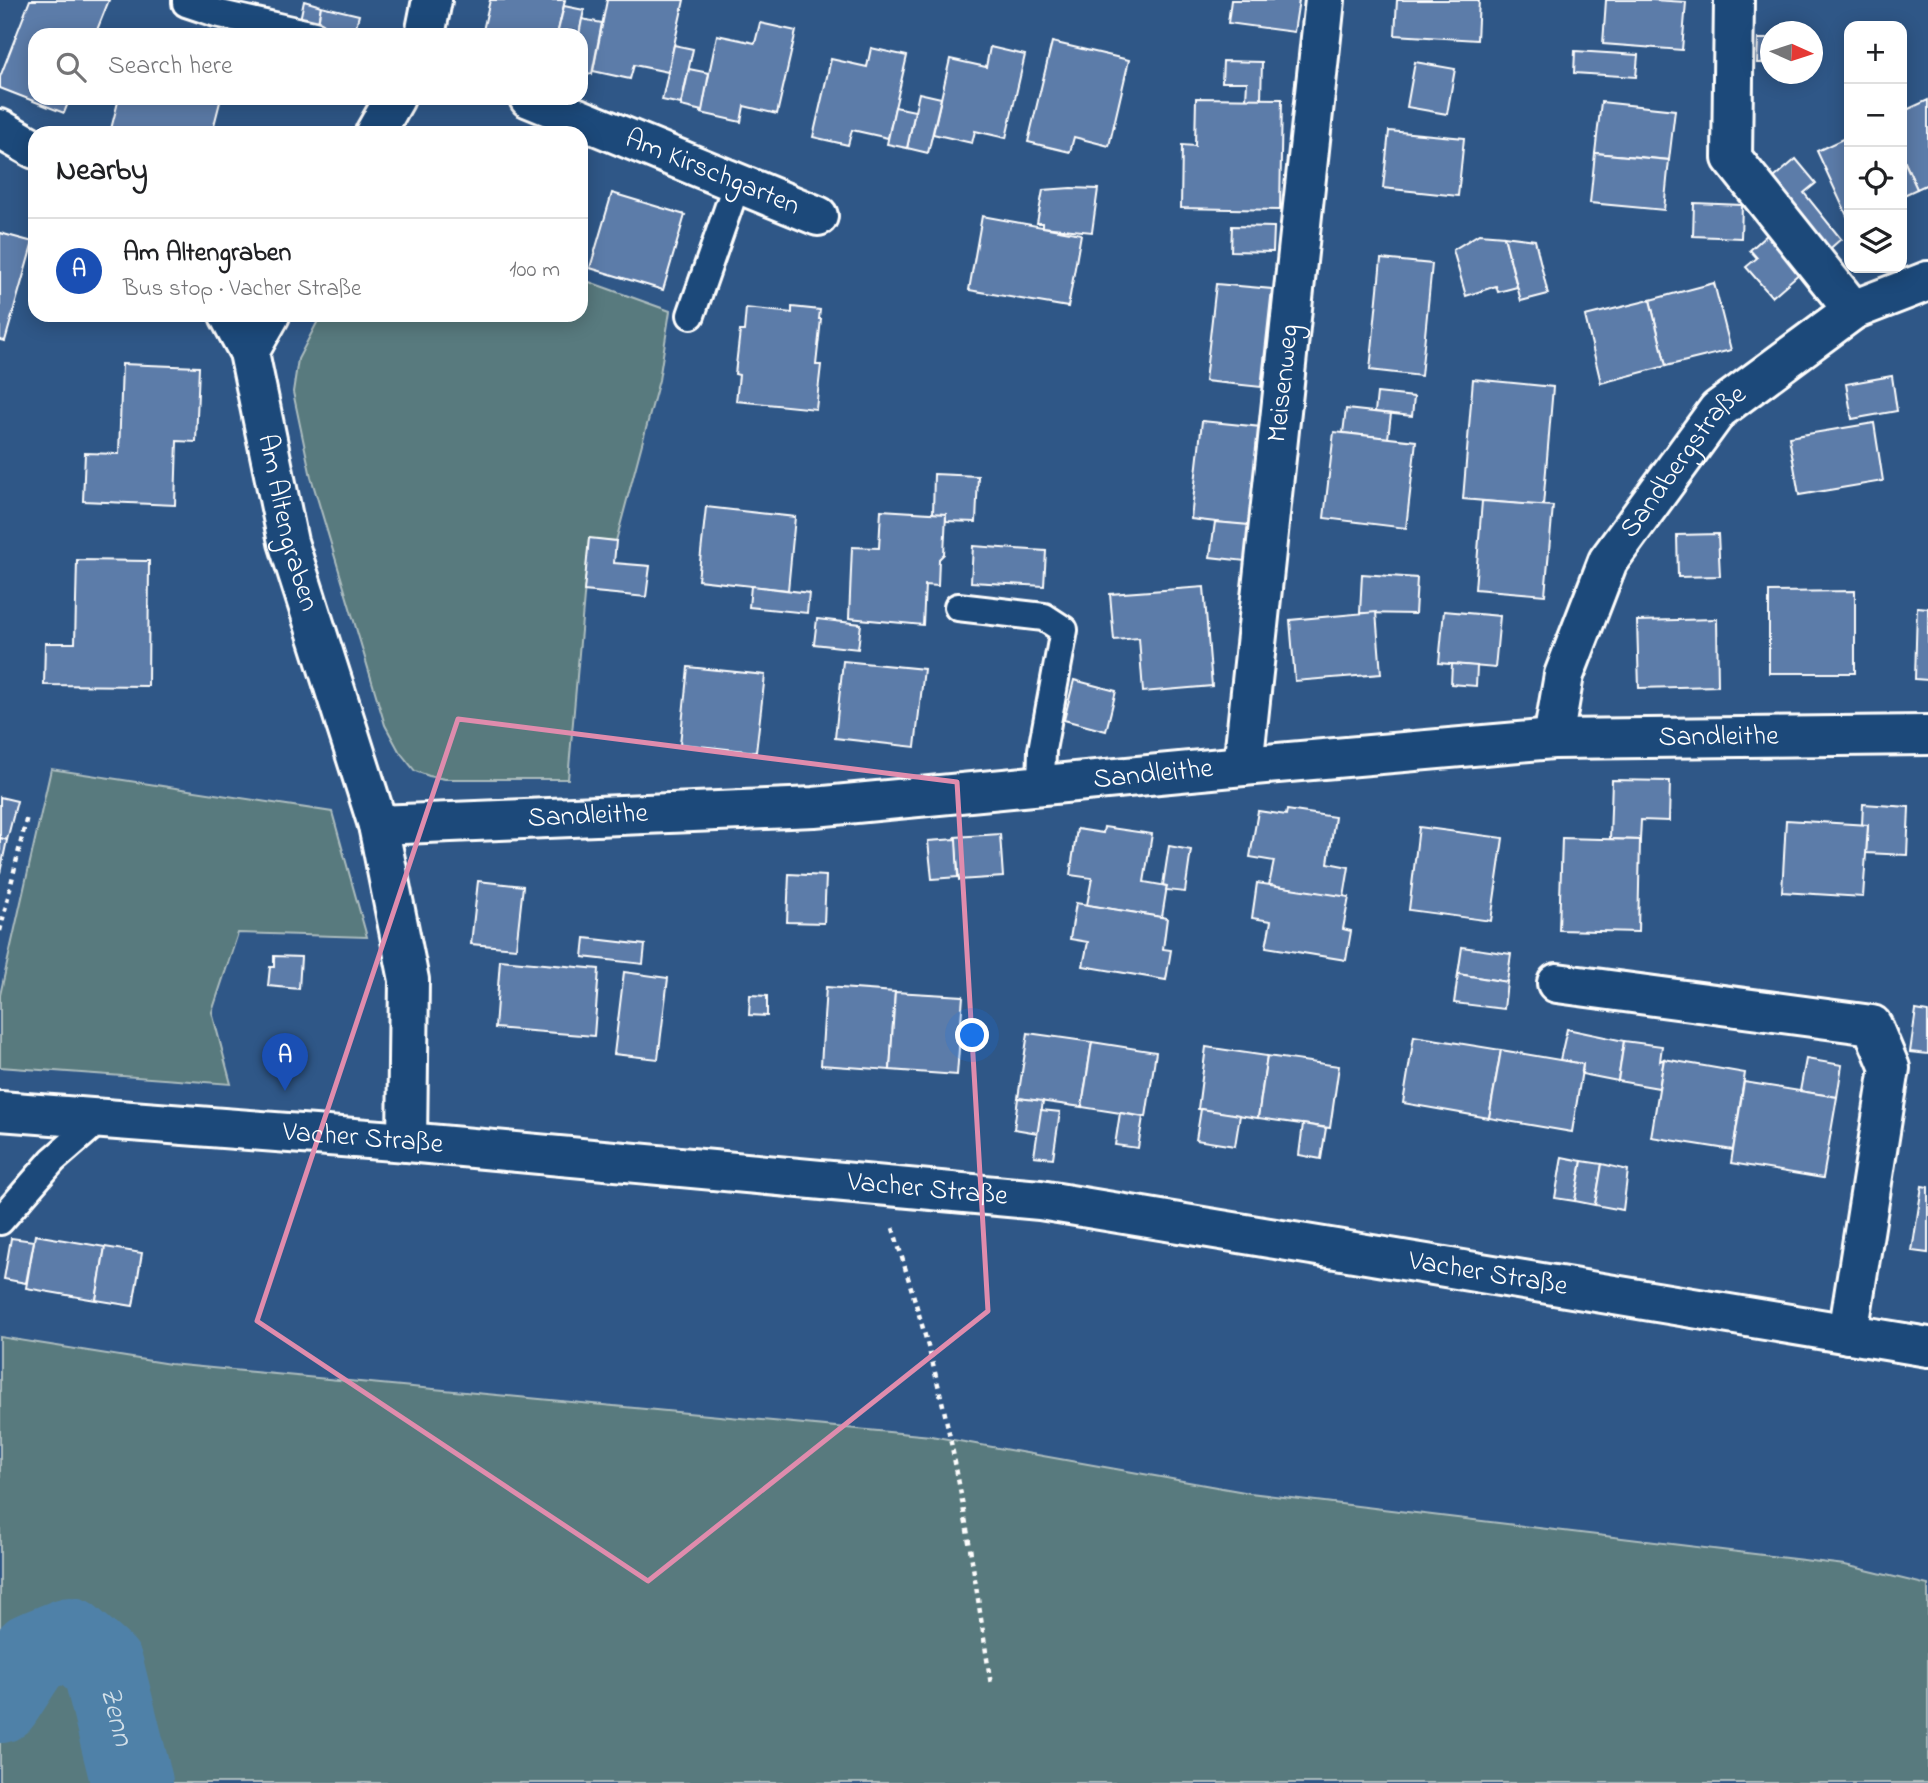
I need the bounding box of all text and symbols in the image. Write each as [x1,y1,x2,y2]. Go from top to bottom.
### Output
north arrow [1760,21,1823,84]
map controls [1844,21,1907,273]
button: + [1844,21,1907,84]
search box [28,28,588,105]
icon: search [52,48,90,86]
text: Search here [108,48,233,86]
button: − [1844,84,1907,147]
street label: Am Kirschgarten [619,119,806,227]
button: locate [1844,147,1907,210]
text: Nearby [56,150,148,194]
button: layers [1844,210,1907,273]
text: Am Altengraben [123,235,291,273]
text: A [72,254,86,287]
text: 100 m [509,254,560,287]
text: Bus stop · Vacher Straße [123,273,361,306]
street label: Meisenweg [1257,322,1311,444]
street label: Sandbergstraße [1610,375,1756,547]
street label: Am Altengraben [246,430,329,616]
street label: Sandleithe [1658,716,1779,758]
street label: Sandleithe [1091,748,1215,801]
street label: Sandleithe [527,793,649,839]
your location [955,1018,989,1052]
pin: A [262,1033,308,1091]
street label: Vacher Straße [280,1112,445,1166]
street label: Vacher Straße [845,1162,1010,1217]
street label: Vacher Straße [1404,1241,1571,1308]
water label: Zenn [87,1682,144,1752]

